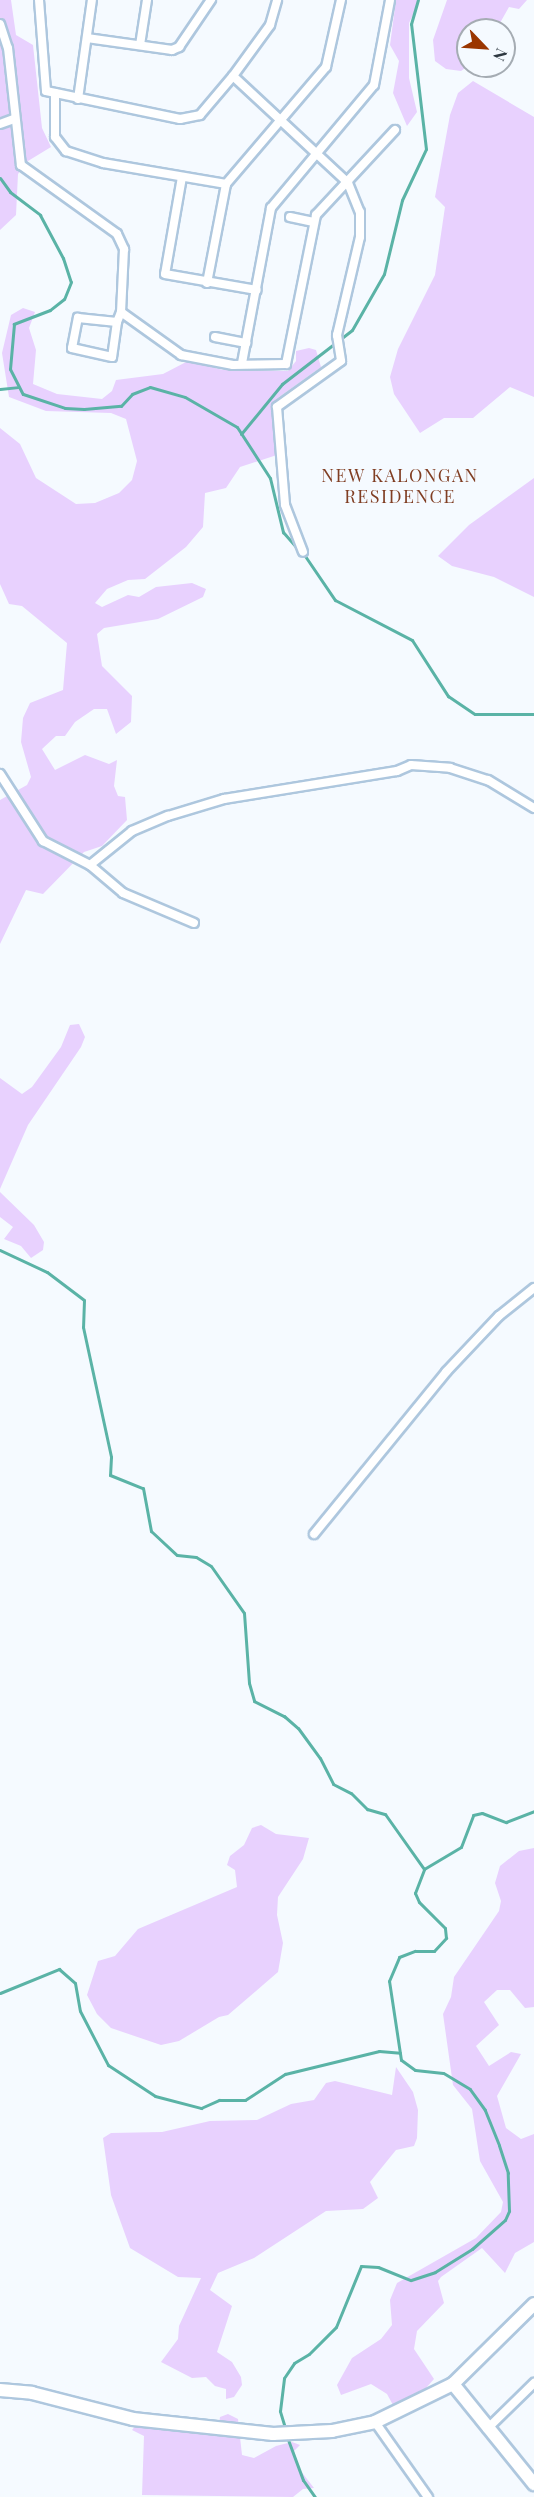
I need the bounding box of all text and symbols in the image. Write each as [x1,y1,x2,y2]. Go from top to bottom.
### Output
north arrow [456,18,516,78]
text: N [489,45,513,65]
district label: NEW KALONGAN RESIDENCE [321,465,479,508]

